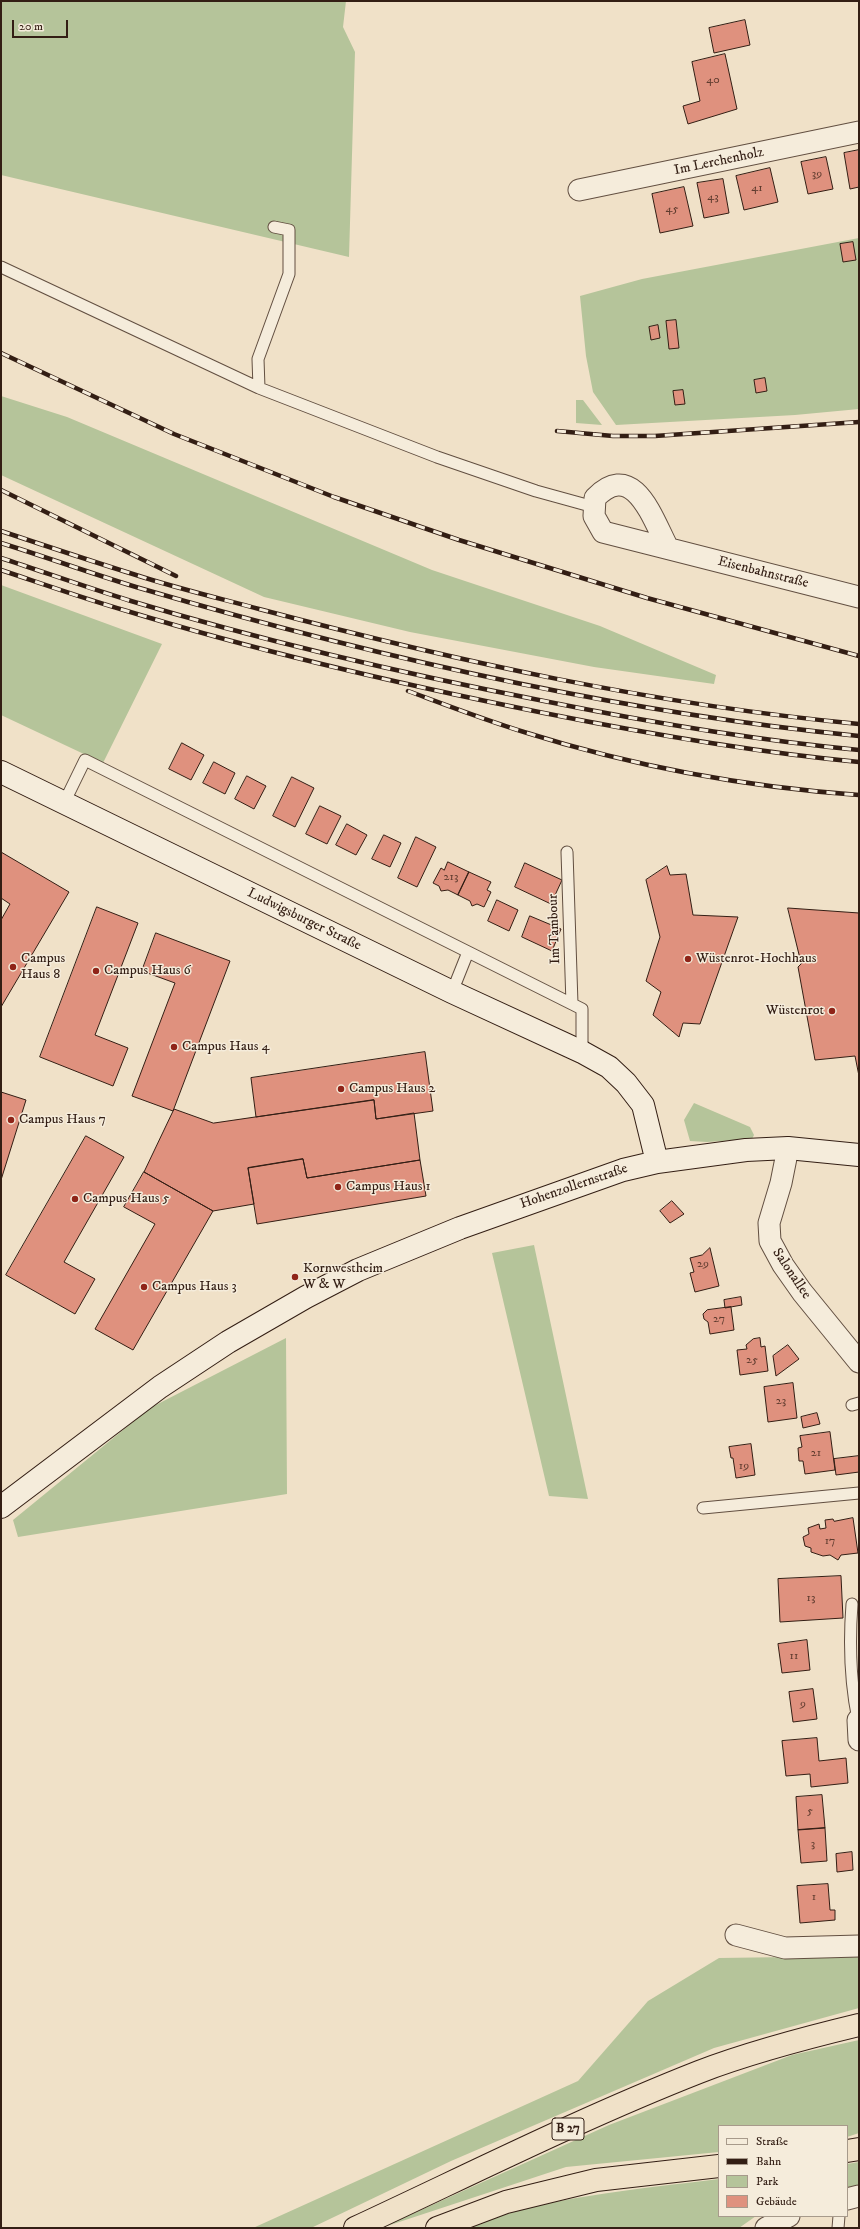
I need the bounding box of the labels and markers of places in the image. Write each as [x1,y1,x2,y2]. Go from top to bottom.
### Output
place label: Campus Haus 8 [21,951,65,984]
place label: Wüstenrot-Hochhaus [696,951,816,967]
marker: Wüstenrot-Hochhaus [683,954,693,964]
marker: Campus Haus 8 [8,962,18,972]
place label: Campus Haus 6 [104,963,191,979]
marker: Campus Haus 6 [91,966,101,976]
place label: Wüstenrot [766,1003,824,1019]
marker: Wüstenrot [827,1006,837,1016]
place label: Campus Haus 4 [182,1039,269,1055]
marker: Campus Haus 4 [169,1042,179,1052]
place label: Campus Haus 2 [349,1081,435,1097]
marker: Campus Haus 2 [336,1084,346,1094]
place label: Campus Haus 7 [19,1112,106,1128]
marker: Campus Haus 7 [6,1115,16,1125]
place label: Campus Haus 1 [346,1179,431,1195]
marker: Campus Haus 1 [333,1182,343,1192]
place label: Campus Haus 5 [83,1191,169,1207]
marker: Campus Haus 5 [70,1194,80,1204]
place label: Kornwestheim W & W [303,1261,383,1294]
marker: Kornwestheim W & W [290,1272,300,1282]
place label: Campus Haus 3 [152,1279,237,1295]
marker: Campus Haus 3 [139,1282,149,1292]

